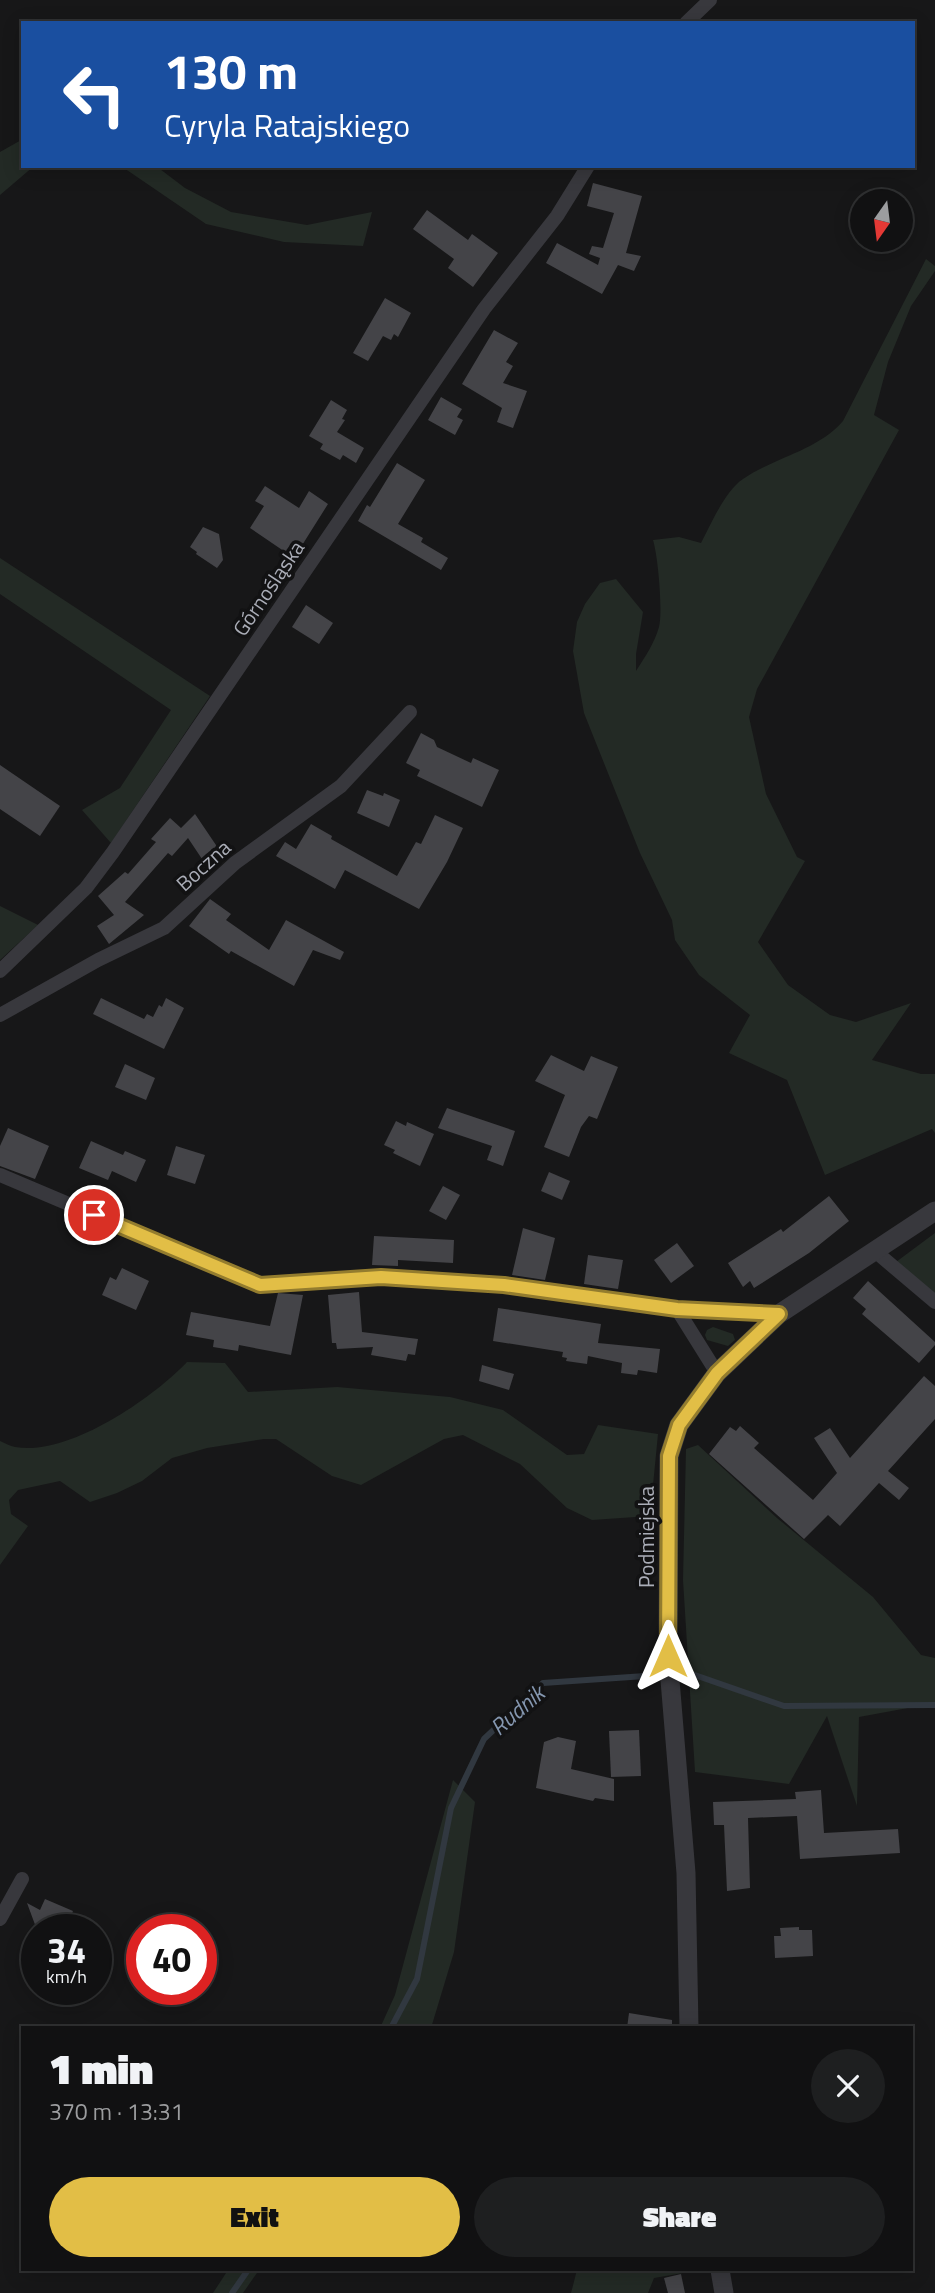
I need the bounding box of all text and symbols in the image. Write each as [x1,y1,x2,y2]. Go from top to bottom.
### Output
text: 130 m [164,33,298,108]
icon: left [49,49,140,140]
text: Cyryla Ratajskiego [164,101,410,149]
north arrow [850,189,914,252]
map controls [850,189,913,252]
street label: Górnośląska [224,533,312,642]
street label: Boczna [168,831,238,898]
pin [64,1185,124,1245]
icon: arrive [75,1196,113,1234]
street label: Podmiejska [630,1485,662,1588]
position arrow [631,1619,705,1693]
water label: Rudnik [482,1675,554,1744]
speed limit sign: 40 [126,1914,217,2005]
text: 34 [47,1923,86,1977]
text: km/h [46,1963,87,1990]
text: 1 min [49,2036,153,2100]
button: close [811,2049,885,2123]
text: 370 m · 13:31 [49,2094,184,2129]
button: Exit [49,2177,460,2257]
button: Share [474,2177,885,2257]

